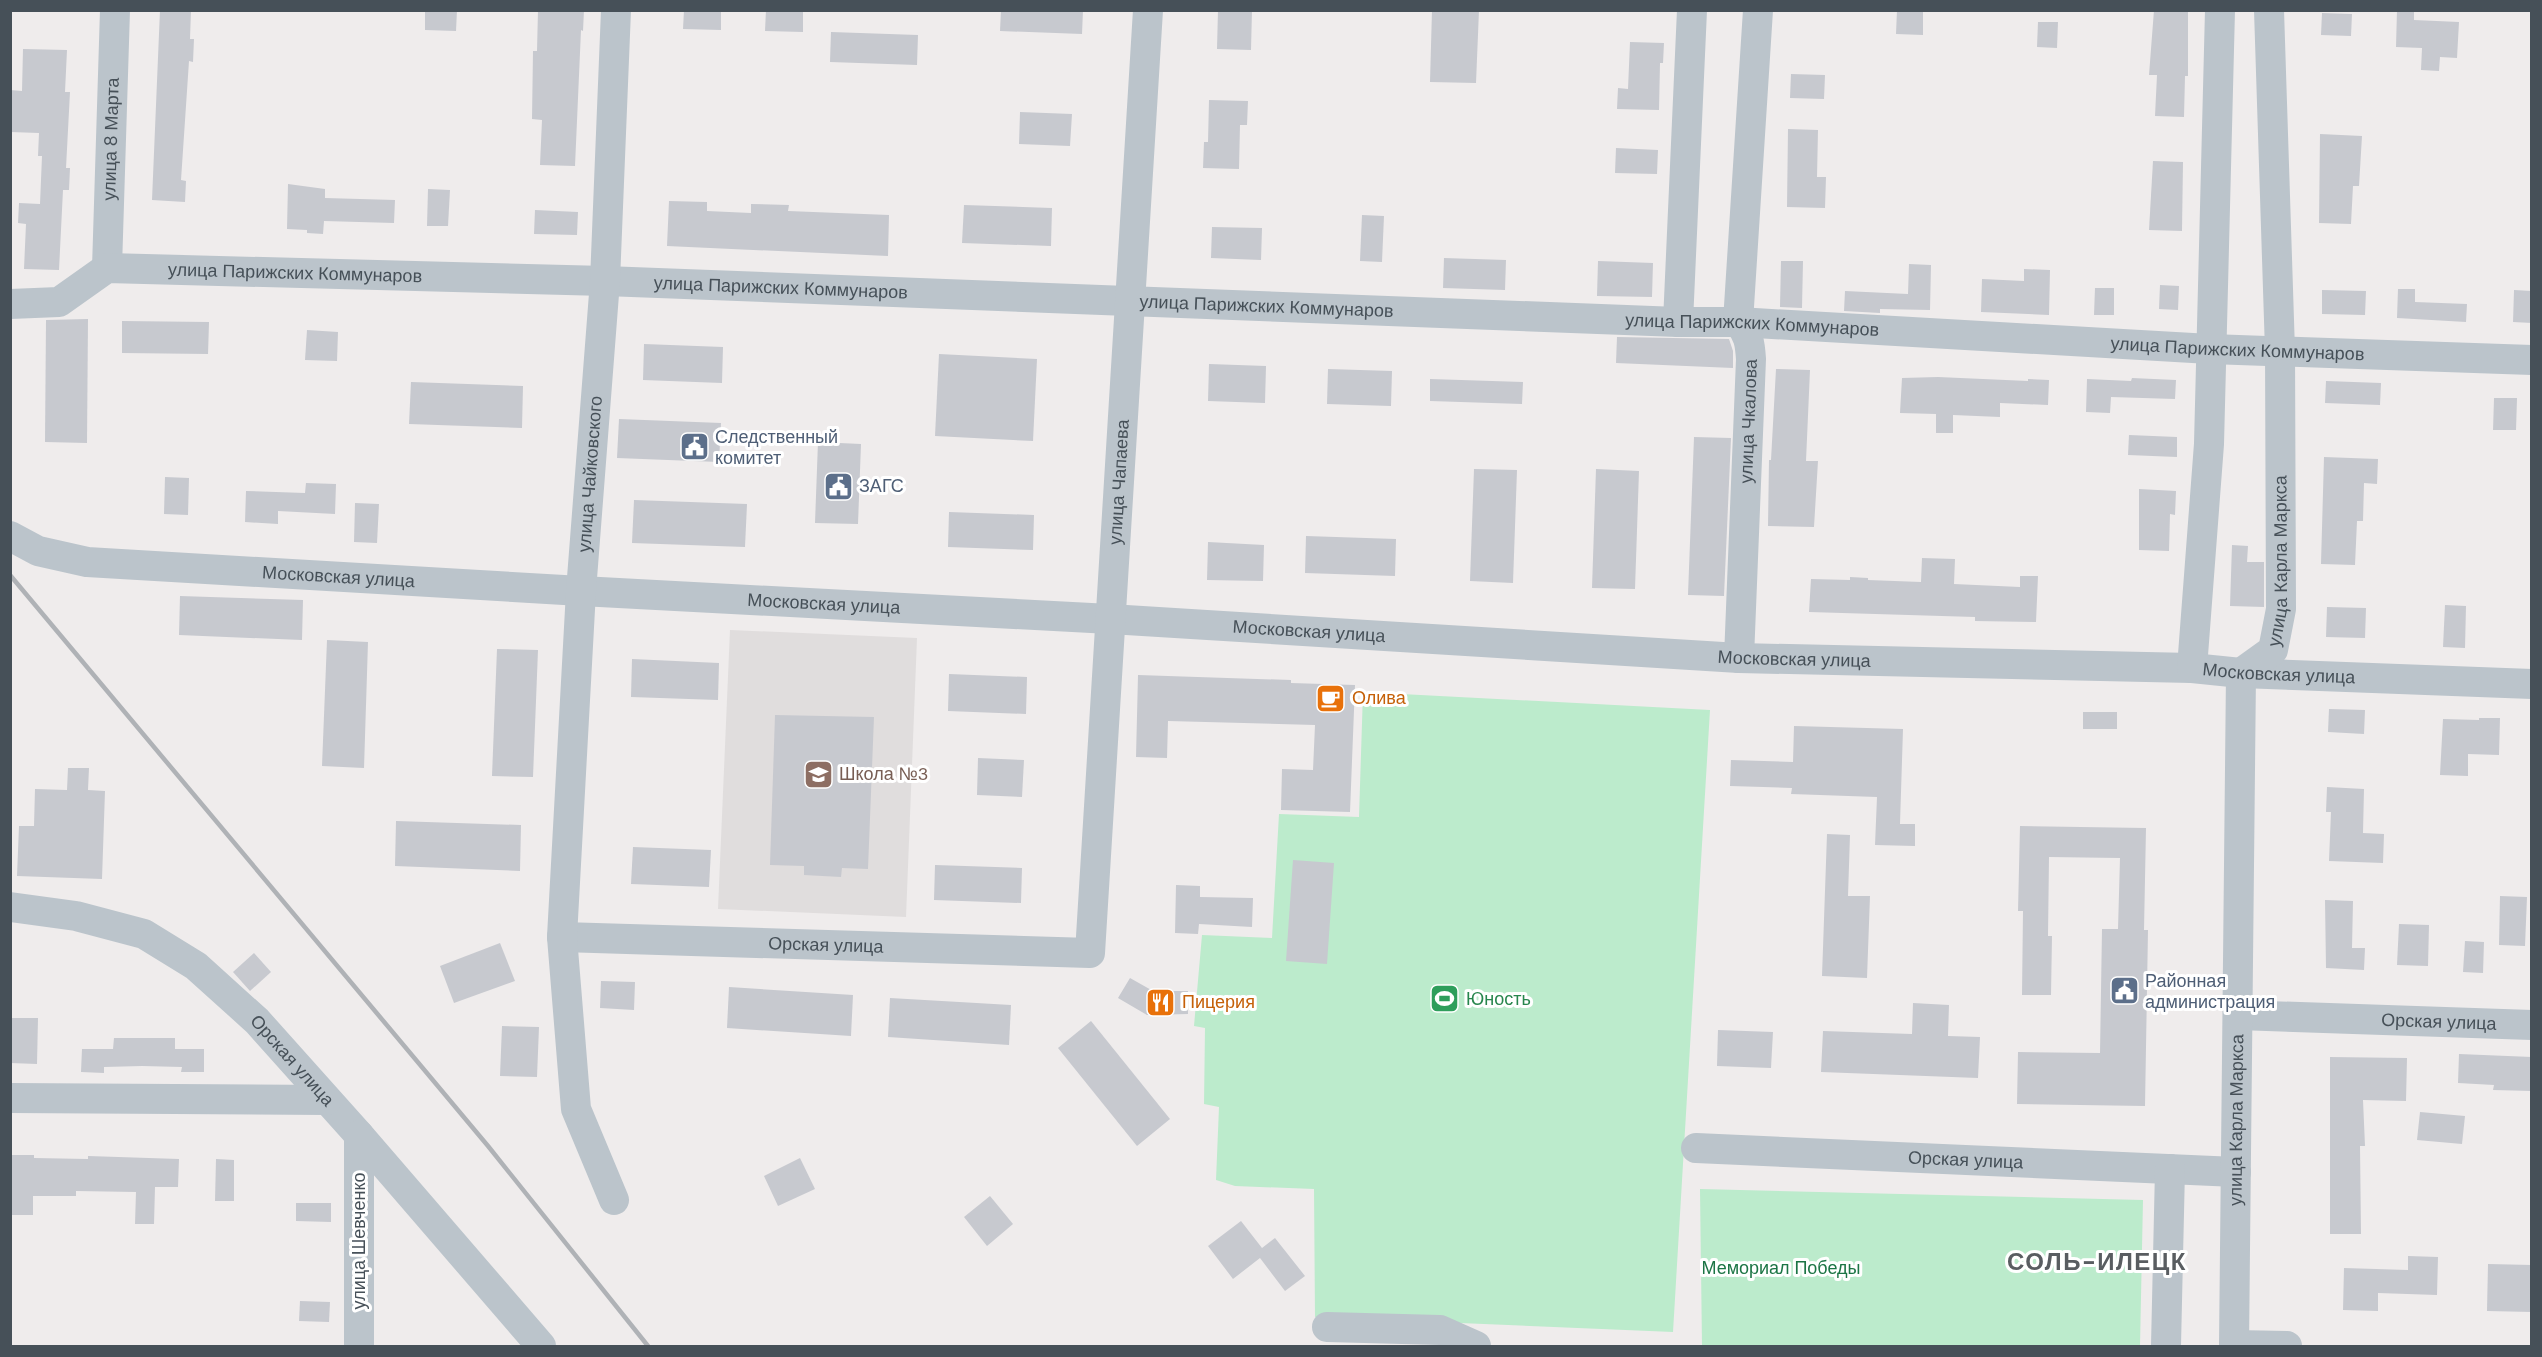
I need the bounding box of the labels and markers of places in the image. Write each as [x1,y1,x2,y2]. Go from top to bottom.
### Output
place label: Следственный комитет [715,425,838,470]
public building icon: Следственный комитет [678,431,710,463]
public building icon: ЗАГС [822,470,854,502]
place label: ЗАГС [859,474,904,498]
cafe icon: Олива [1315,682,1347,714]
place label: Олива [1352,686,1407,710]
school or university icon: Школа №3 [802,758,834,790]
place label: Школа №3 [839,762,928,786]
place label: Районная администрация [2145,969,2275,1014]
public building icon: Районная администрация [2108,975,2140,1007]
sports icon: Юность [1429,983,1461,1015]
restaurant icon: Пицерия [1145,986,1177,1018]
place label: Юность [1466,987,1531,1011]
place label: Пицерия [1182,990,1255,1014]

